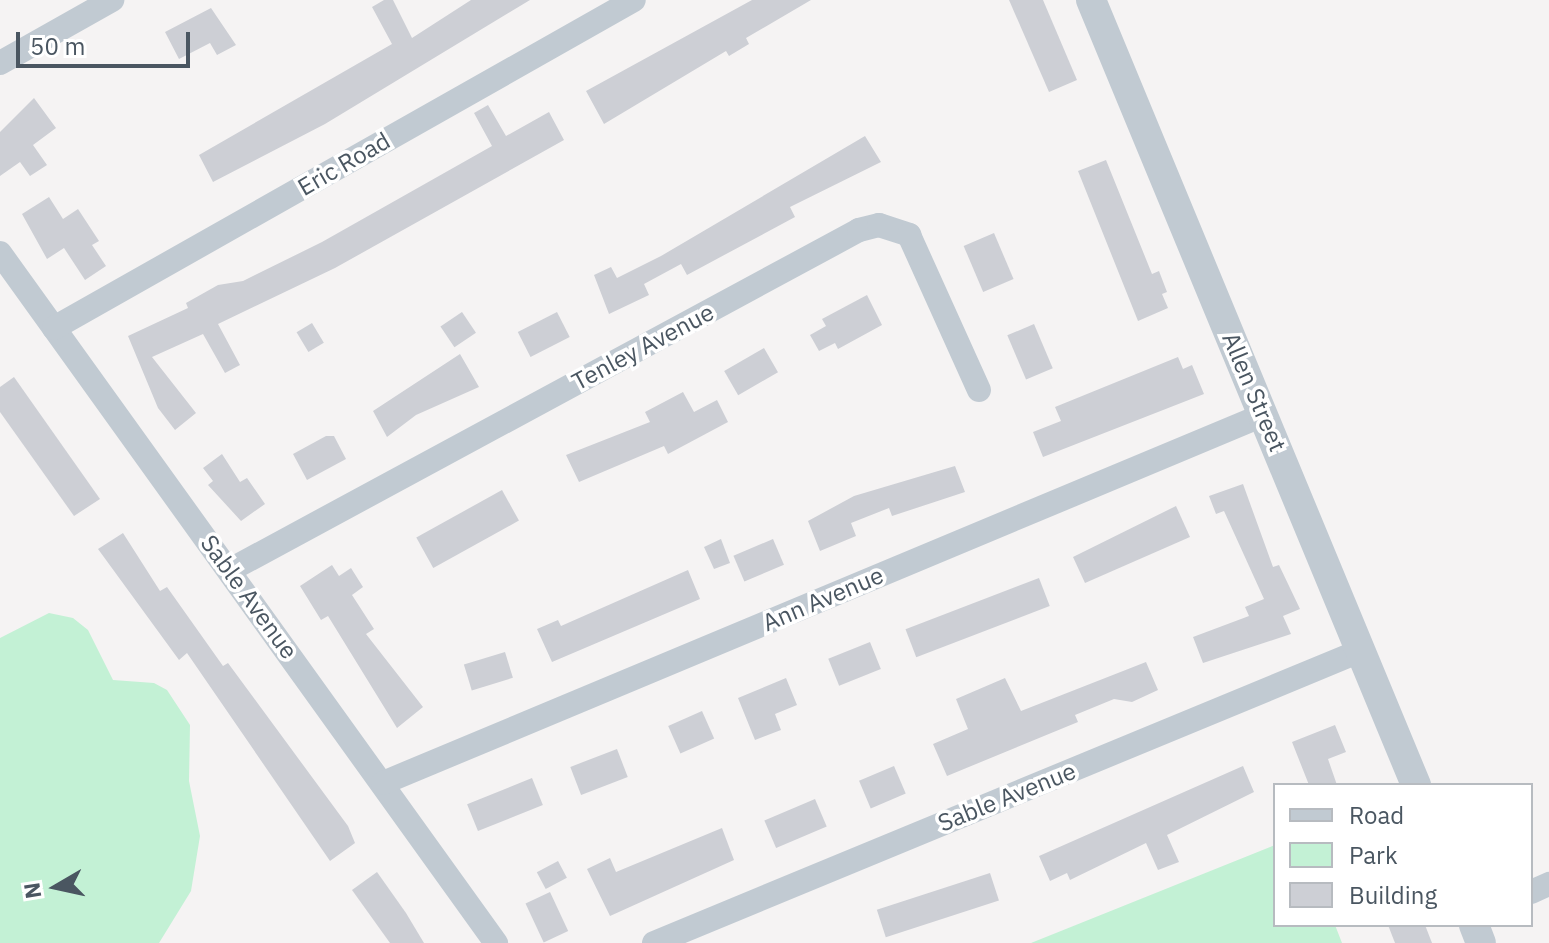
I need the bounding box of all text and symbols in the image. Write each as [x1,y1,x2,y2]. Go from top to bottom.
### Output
scale bar [20,16,194,66]
text: 50 m [30,30,85,62]
street label: Eric Road [293,126,395,202]
street label: Tenley Avenue [567,298,719,396]
street label: Allen Street [1216,328,1292,456]
street label: Sable Avenue [194,529,304,665]
street label: Ann Avenue [758,561,888,637]
street label: Sable Avenue [934,756,1080,838]
legend [1273,783,1533,927]
text: Road [1349,799,1404,831]
text: Park [1349,839,1398,871]
north arrow [16,847,96,927]
text: Building [1349,879,1437,911]
text: N [16,881,47,901]

